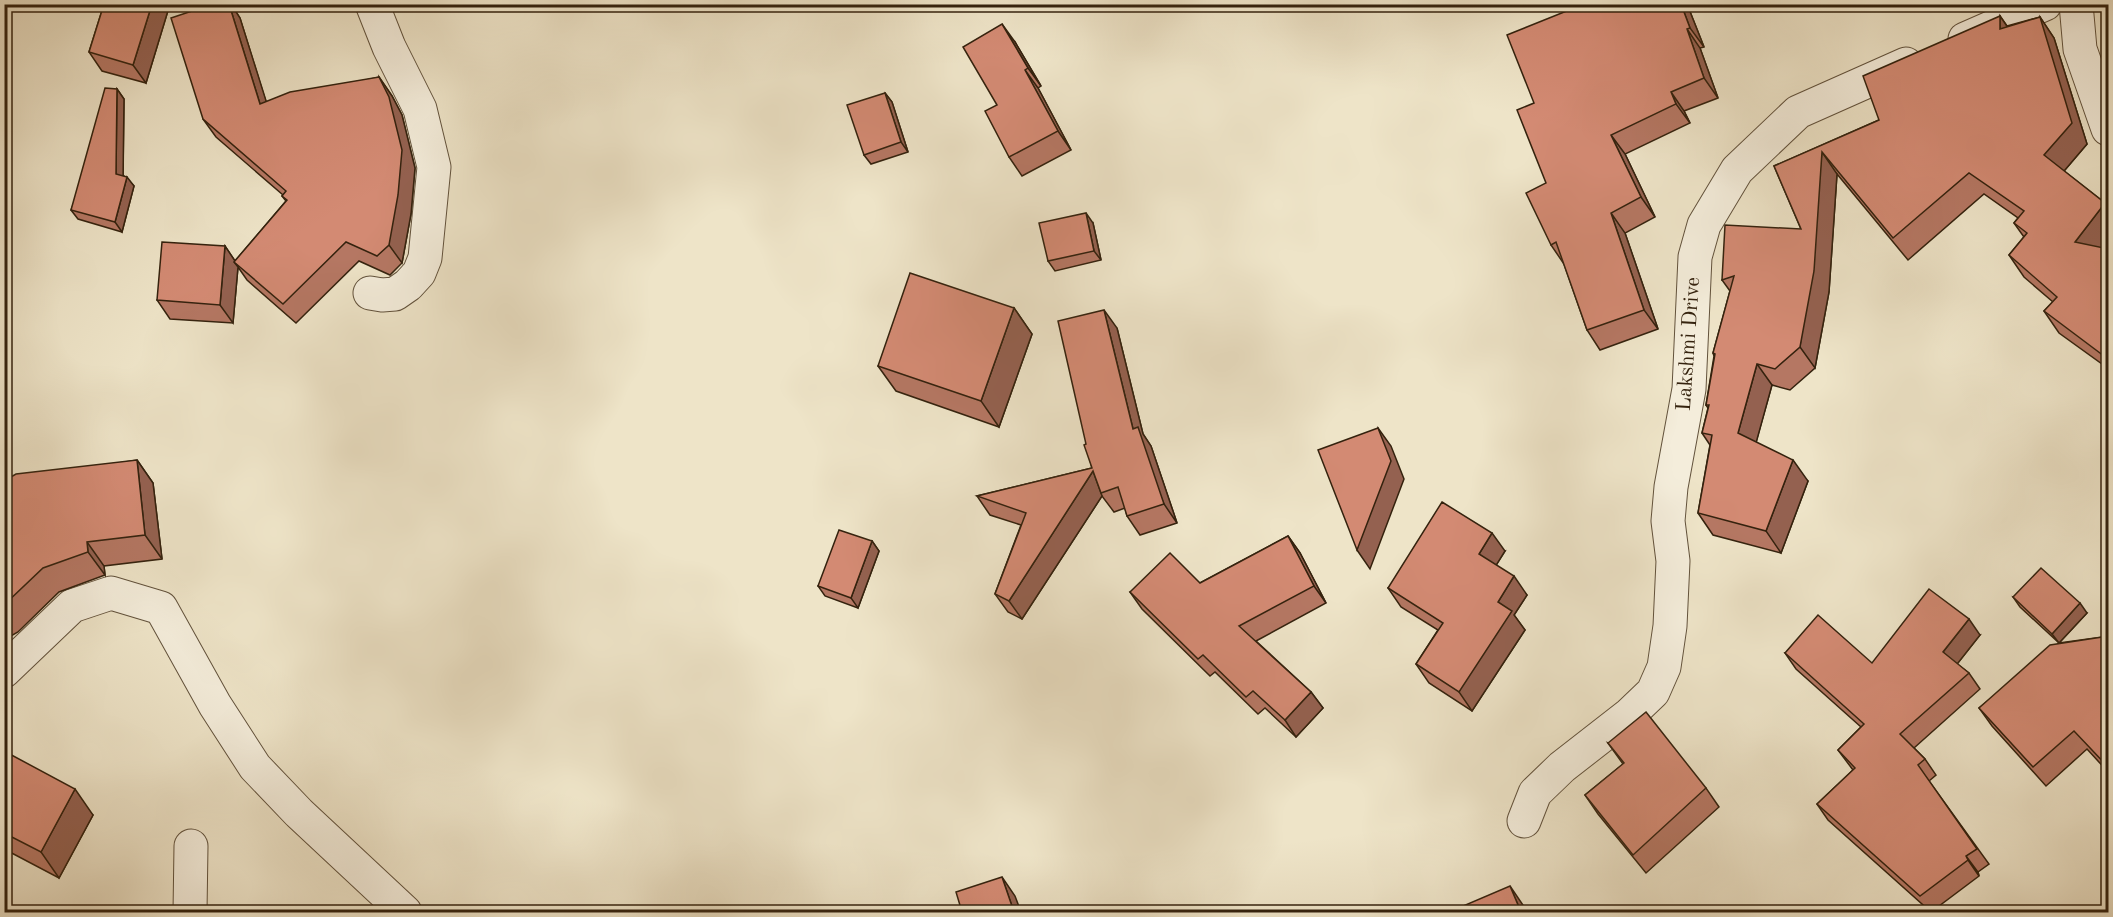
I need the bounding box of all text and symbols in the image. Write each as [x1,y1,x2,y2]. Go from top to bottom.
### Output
street label: Lakshmi Drive [1674,276,1704,412]

